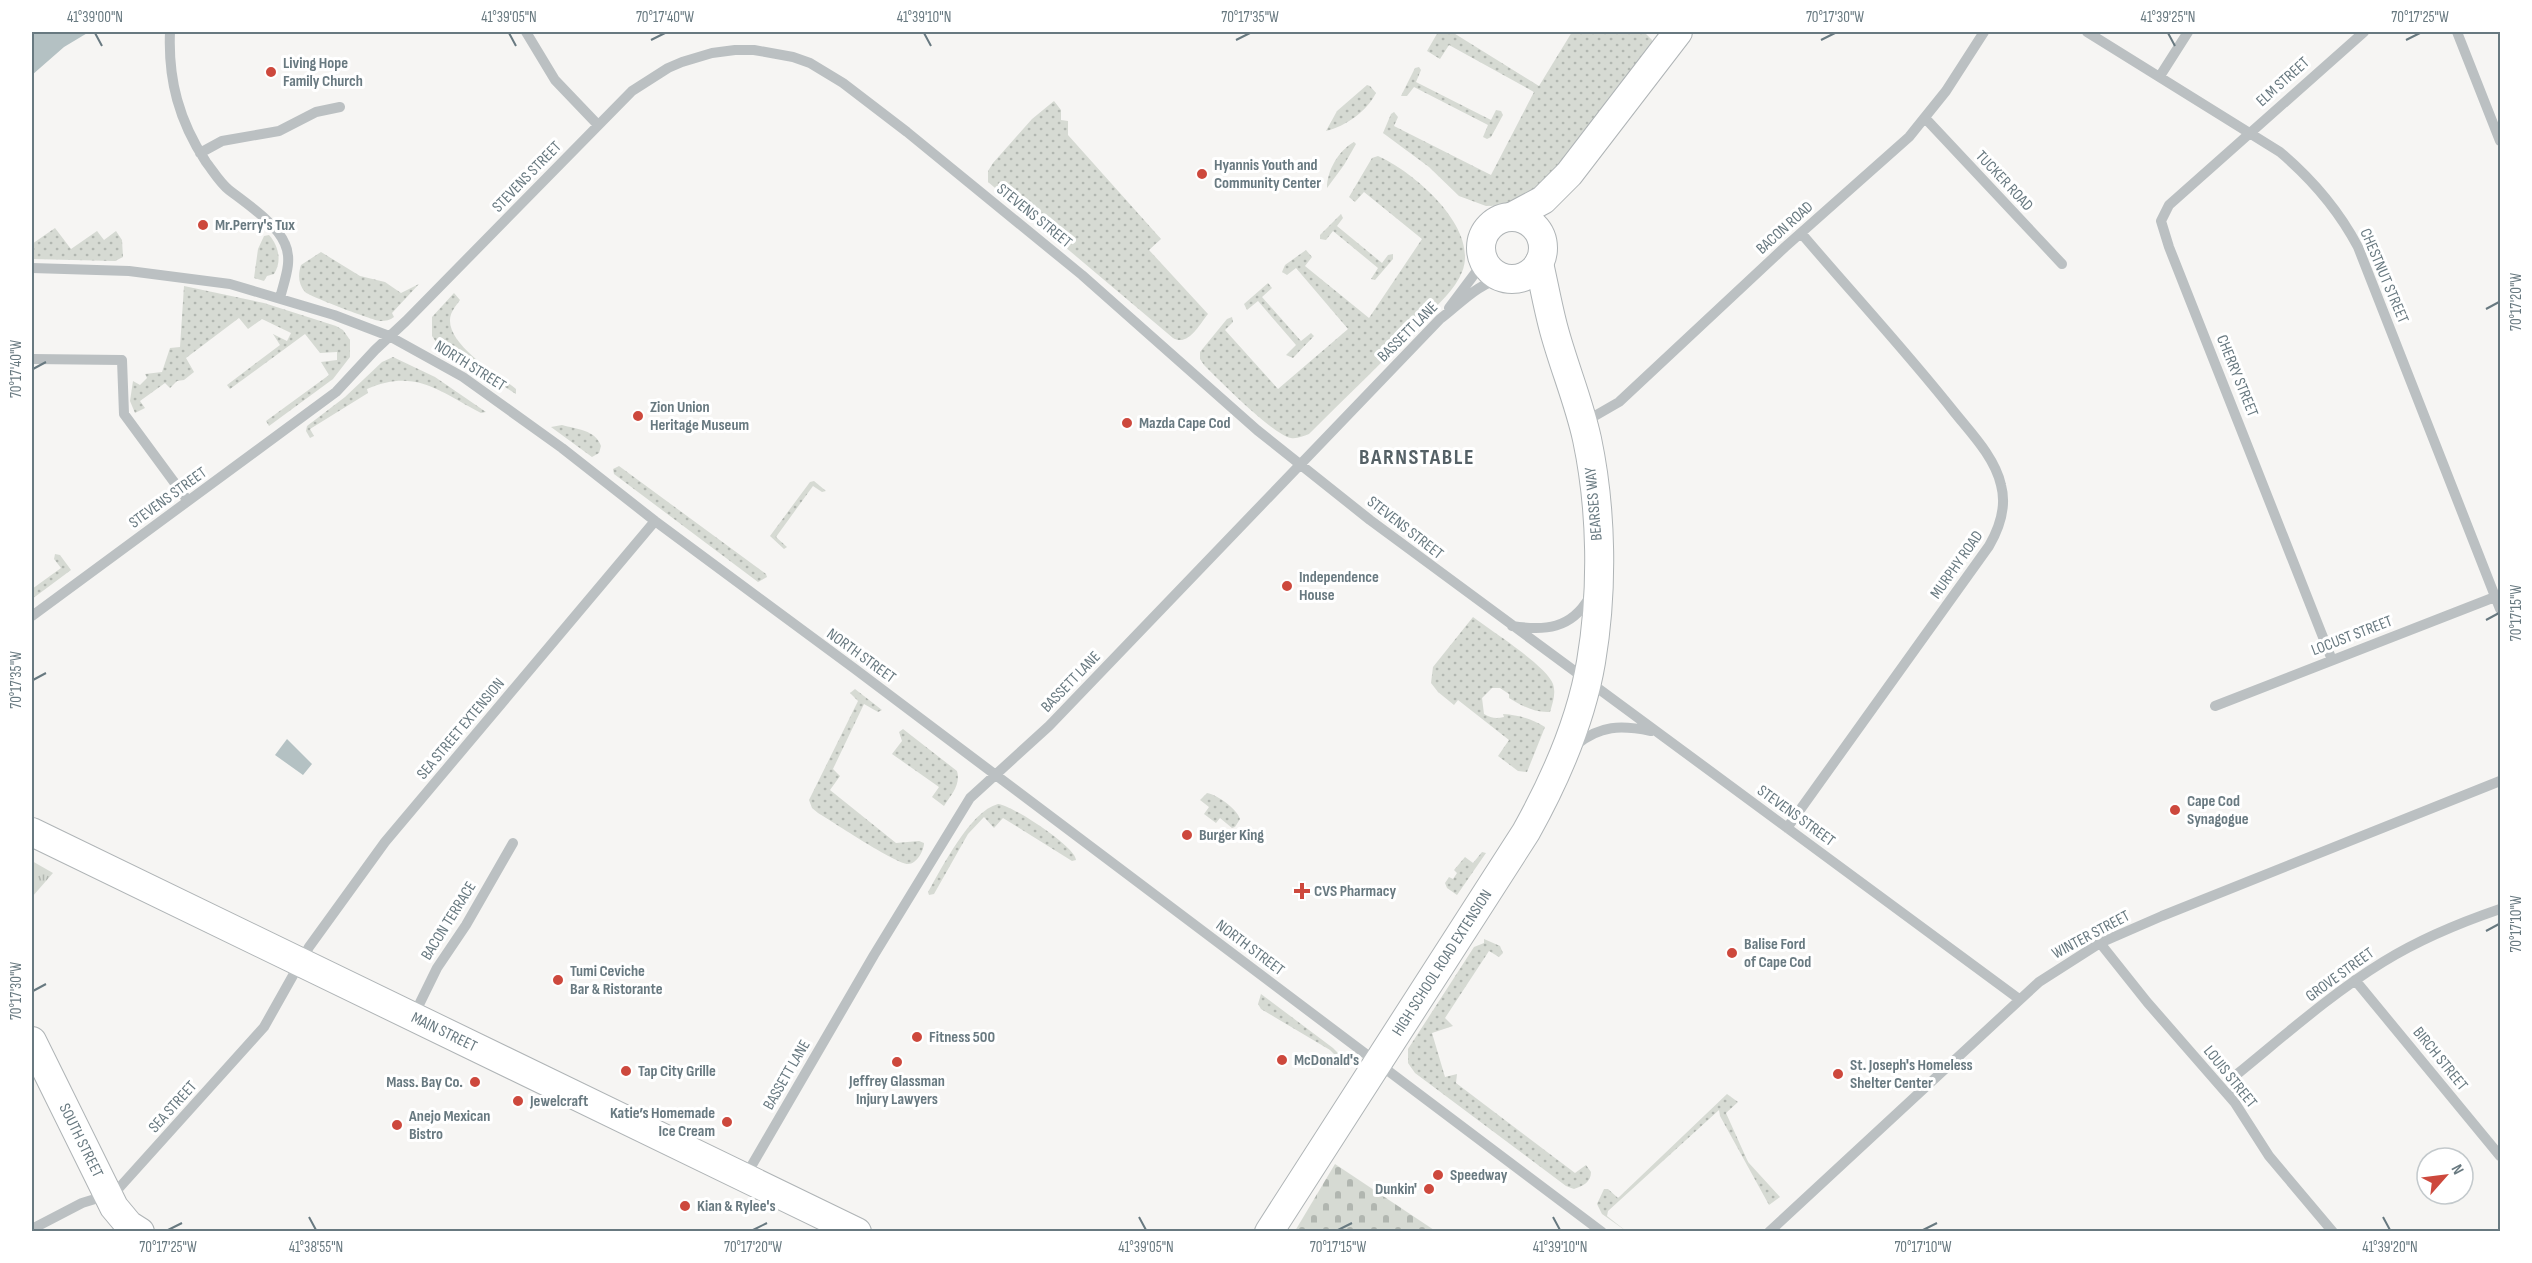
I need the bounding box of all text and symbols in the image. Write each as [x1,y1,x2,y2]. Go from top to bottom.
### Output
text: 41°39'00"N [67,8,123,27]
text: 41°39'05"N [481,8,537,27]
text: 70°17'40"W [636,8,694,27]
text: 41°39'10"N [897,8,951,27]
text: 70°17'35"W [1221,8,1279,27]
text: 70°17'30"W [1806,8,1864,27]
text: 41°39'25"N [2141,8,2195,27]
text: 70°17'25"W [2391,8,2449,27]
street label: ELM STREET [2253,53,2314,111]
place label: Living Hope Family Church [283,54,363,91]
marker: Living Hope Family Church [264,65,278,79]
street label: STEVENS STREET [488,137,566,217]
street label: TUCKER ROAD [1971,147,2037,215]
place label: Hyannis Youth and Community Center [1214,156,1321,193]
marker: Hyannis Youth and Community Center [1195,167,1209,181]
street label: STEVENS STREET [992,180,1076,252]
street label: BACON ROAD [1753,197,1817,258]
place label: Mr.Perry's Tux [215,216,295,235]
marker: Mr.Perry's Tux [196,218,210,232]
street label: CHESTNUT STREET [2355,226,2413,327]
text: 70°17'20"W [2507,273,2526,331]
street label: BASSETT LANE [1374,298,1442,366]
street label: CHERRY STREET [2212,332,2262,420]
street label: NORTH STREET [431,337,510,396]
text: 70°17'40"W [7,340,26,398]
place label: Zion Union Heritage Museum [650,398,749,435]
marker: Zion Union Heritage Museum [631,409,645,423]
place label: Mazda Cape Cod [1139,414,1231,433]
marker: Mazda Cape Cod [1120,416,1134,430]
district label: BARNSTABLE [1359,444,1475,471]
street label: STEVENS STREET [125,463,211,533]
street label: BEARSES WAY [1581,466,1607,541]
street label: STEVENS STREET [1363,492,1447,564]
street label: MURPHY ROAD [1927,527,1987,603]
place label: Independence House [1299,568,1379,605]
marker: Independence House [1280,579,1294,593]
text: 70°17'15"W [2507,585,2526,641]
street label: LOCUST STREET [2309,612,2396,660]
street label: NORTH STREET [823,625,900,688]
street label: BASSETT LANE [1037,648,1105,716]
text: 70°17'35"W [7,651,26,709]
street label: SEA STREET EXTENSION [413,675,509,783]
street label: STEVENS STREET [1753,781,1839,851]
place label: Cape Cod Synagogue [2187,792,2249,829]
marker: Cape Cod Synagogue [2168,803,2182,817]
place label: Burger King [1199,826,1264,845]
marker: Burger King [1180,828,1194,842]
street label: BACON TERRACE [417,878,481,964]
place label: CVS Pharmacy [1314,882,1396,901]
marker: CVS Pharmacy [1295,884,1309,898]
street label: HIGH SCHOOL ROAD EXTENSION [1388,886,1496,1040]
text: 70°17'10"W [2507,895,2526,953]
street label: WINTER STREET [2049,906,2133,963]
street label: NORTH STREET [1212,916,1288,980]
place label: Balise Ford of Cape Cod [1744,935,1811,972]
street label: GROVE STREET [2302,944,2378,1006]
marker: Balise Ford of Cape Cod [1725,946,1739,960]
text: 70°17'30"W [7,962,26,1020]
place label: Tumi Ceviche Bar & Ristorante [570,962,663,999]
marker: Tumi Ceviche Bar & Ristorante [551,973,565,987]
street label: MAIN STREET [408,1008,481,1056]
street label: BIRCH STREET [2409,1023,2472,1095]
place label: Fitness 500 [929,1028,995,1047]
marker: Fitness 500 [910,1030,924,1044]
street label: BASSETT LANE [759,1037,815,1113]
street label: LOUIS STREET [2199,1042,2261,1112]
place label: McDonald's [1294,1051,1359,1070]
marker: McDonald's [1275,1053,1289,1067]
marker: Jeffrey Glassman Injury Lawyers [890,1055,904,1069]
place label: St. Joseph's Homeless Shelter Center [1850,1056,1973,1093]
place label: Tap City Grille [638,1062,716,1081]
marker: Tap City Grille [619,1064,633,1078]
marker: St. Joseph's Homeless Shelter Center [1831,1067,1845,1081]
place label: Jeffrey Glassman Injury Lawyers [848,1072,945,1109]
place label: Mass. Bay Co. [386,1073,463,1092]
marker: Mass. Bay Co. [468,1075,482,1089]
street label: SEA STREET [145,1077,201,1137]
place label: Jewelcraft [529,1092,588,1111]
marker: Jewelcraft [511,1094,525,1108]
street label: SOUTH STREET [55,1100,108,1181]
place label: Katie’s Homemade Ice Cream [610,1104,715,1141]
place label: Anejo Mexican Bistro [408,1107,490,1144]
marker: Katie’s Homemade Ice Cream [720,1115,734,1129]
marker: Anejo Mexican Bistro [390,1118,404,1132]
north arrow [2415,1146,2475,1206]
text: N [2447,1161,2467,1178]
place label: Speedway [1450,1166,1508,1185]
marker: Speedway [1431,1168,1445,1182]
place label: Dunkin' [1375,1180,1417,1199]
marker: Dunkin' [1422,1182,1436,1196]
place label: Kian & Rylee's [697,1197,776,1216]
marker: Kian & Rylee's [678,1199,692,1213]
text: 70°17'25"W [139,1238,197,1257]
text: 41°38'55"N [289,1238,343,1257]
text: 70°17'20"W [724,1238,782,1257]
text: 41°39'05"N [1118,1238,1174,1257]
text: 70°17'15"W [1310,1238,1366,1257]
text: 41°39'10"N [1533,1238,1587,1257]
text: 70°17'10"W [1894,1238,1952,1257]
text: 41°39'20"N [2362,1238,2418,1257]

